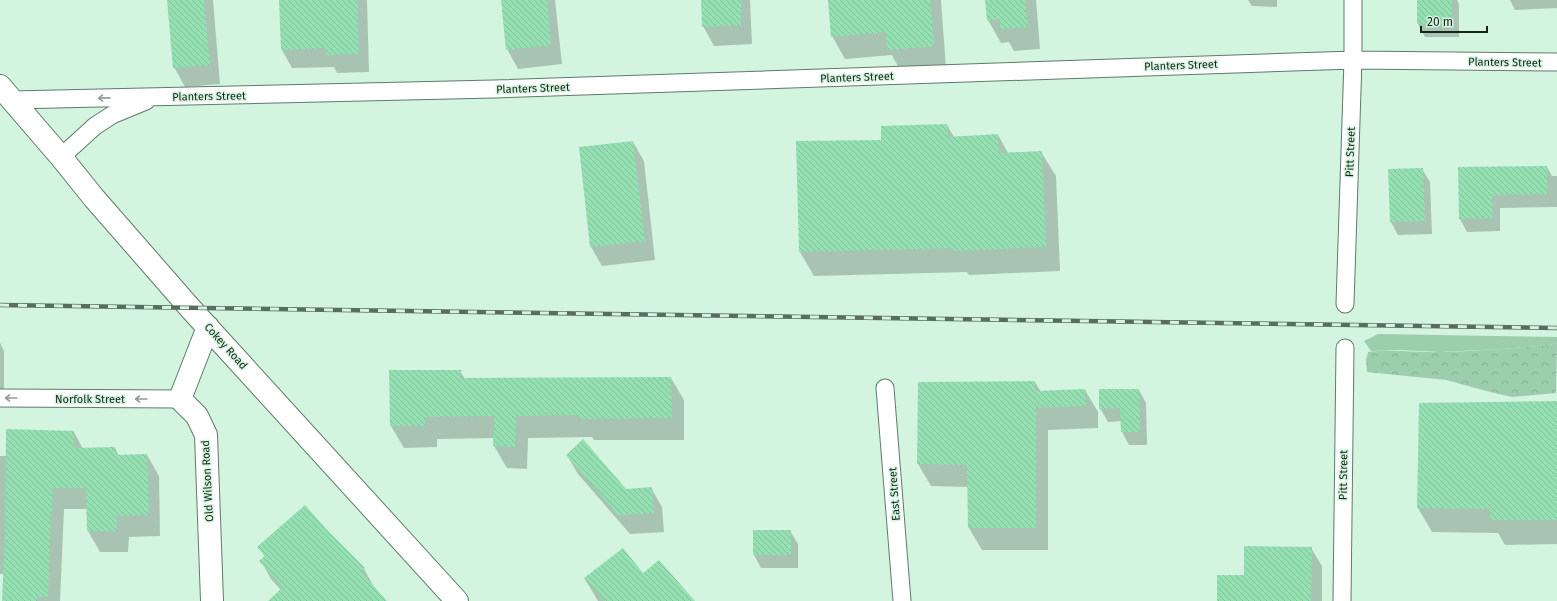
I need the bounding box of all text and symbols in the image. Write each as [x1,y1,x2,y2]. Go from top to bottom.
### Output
scale bar [1421,8,1487,34]
text: 20 m [1427,15,1453,29]
street label: Planters Street [1468,55,1542,70]
street label: Planters Street [1144,58,1218,73]
street label: Planters Street [820,70,894,85]
street label: Planters Street [496,81,570,96]
street label: Planters Street [172,89,246,104]
one-way arrow [98,94,111,102]
street label: Pitt Street [1343,127,1358,177]
street label: Cokey Road [202,321,250,372]
street label: Norfolk Street [55,393,125,406]
one-way arrow [5,394,18,402]
one-way arrow [135,395,148,403]
street label: Old Wilson Road [199,440,216,522]
street label: Pitt Street [1337,450,1350,500]
street label: East Street [886,467,903,521]

